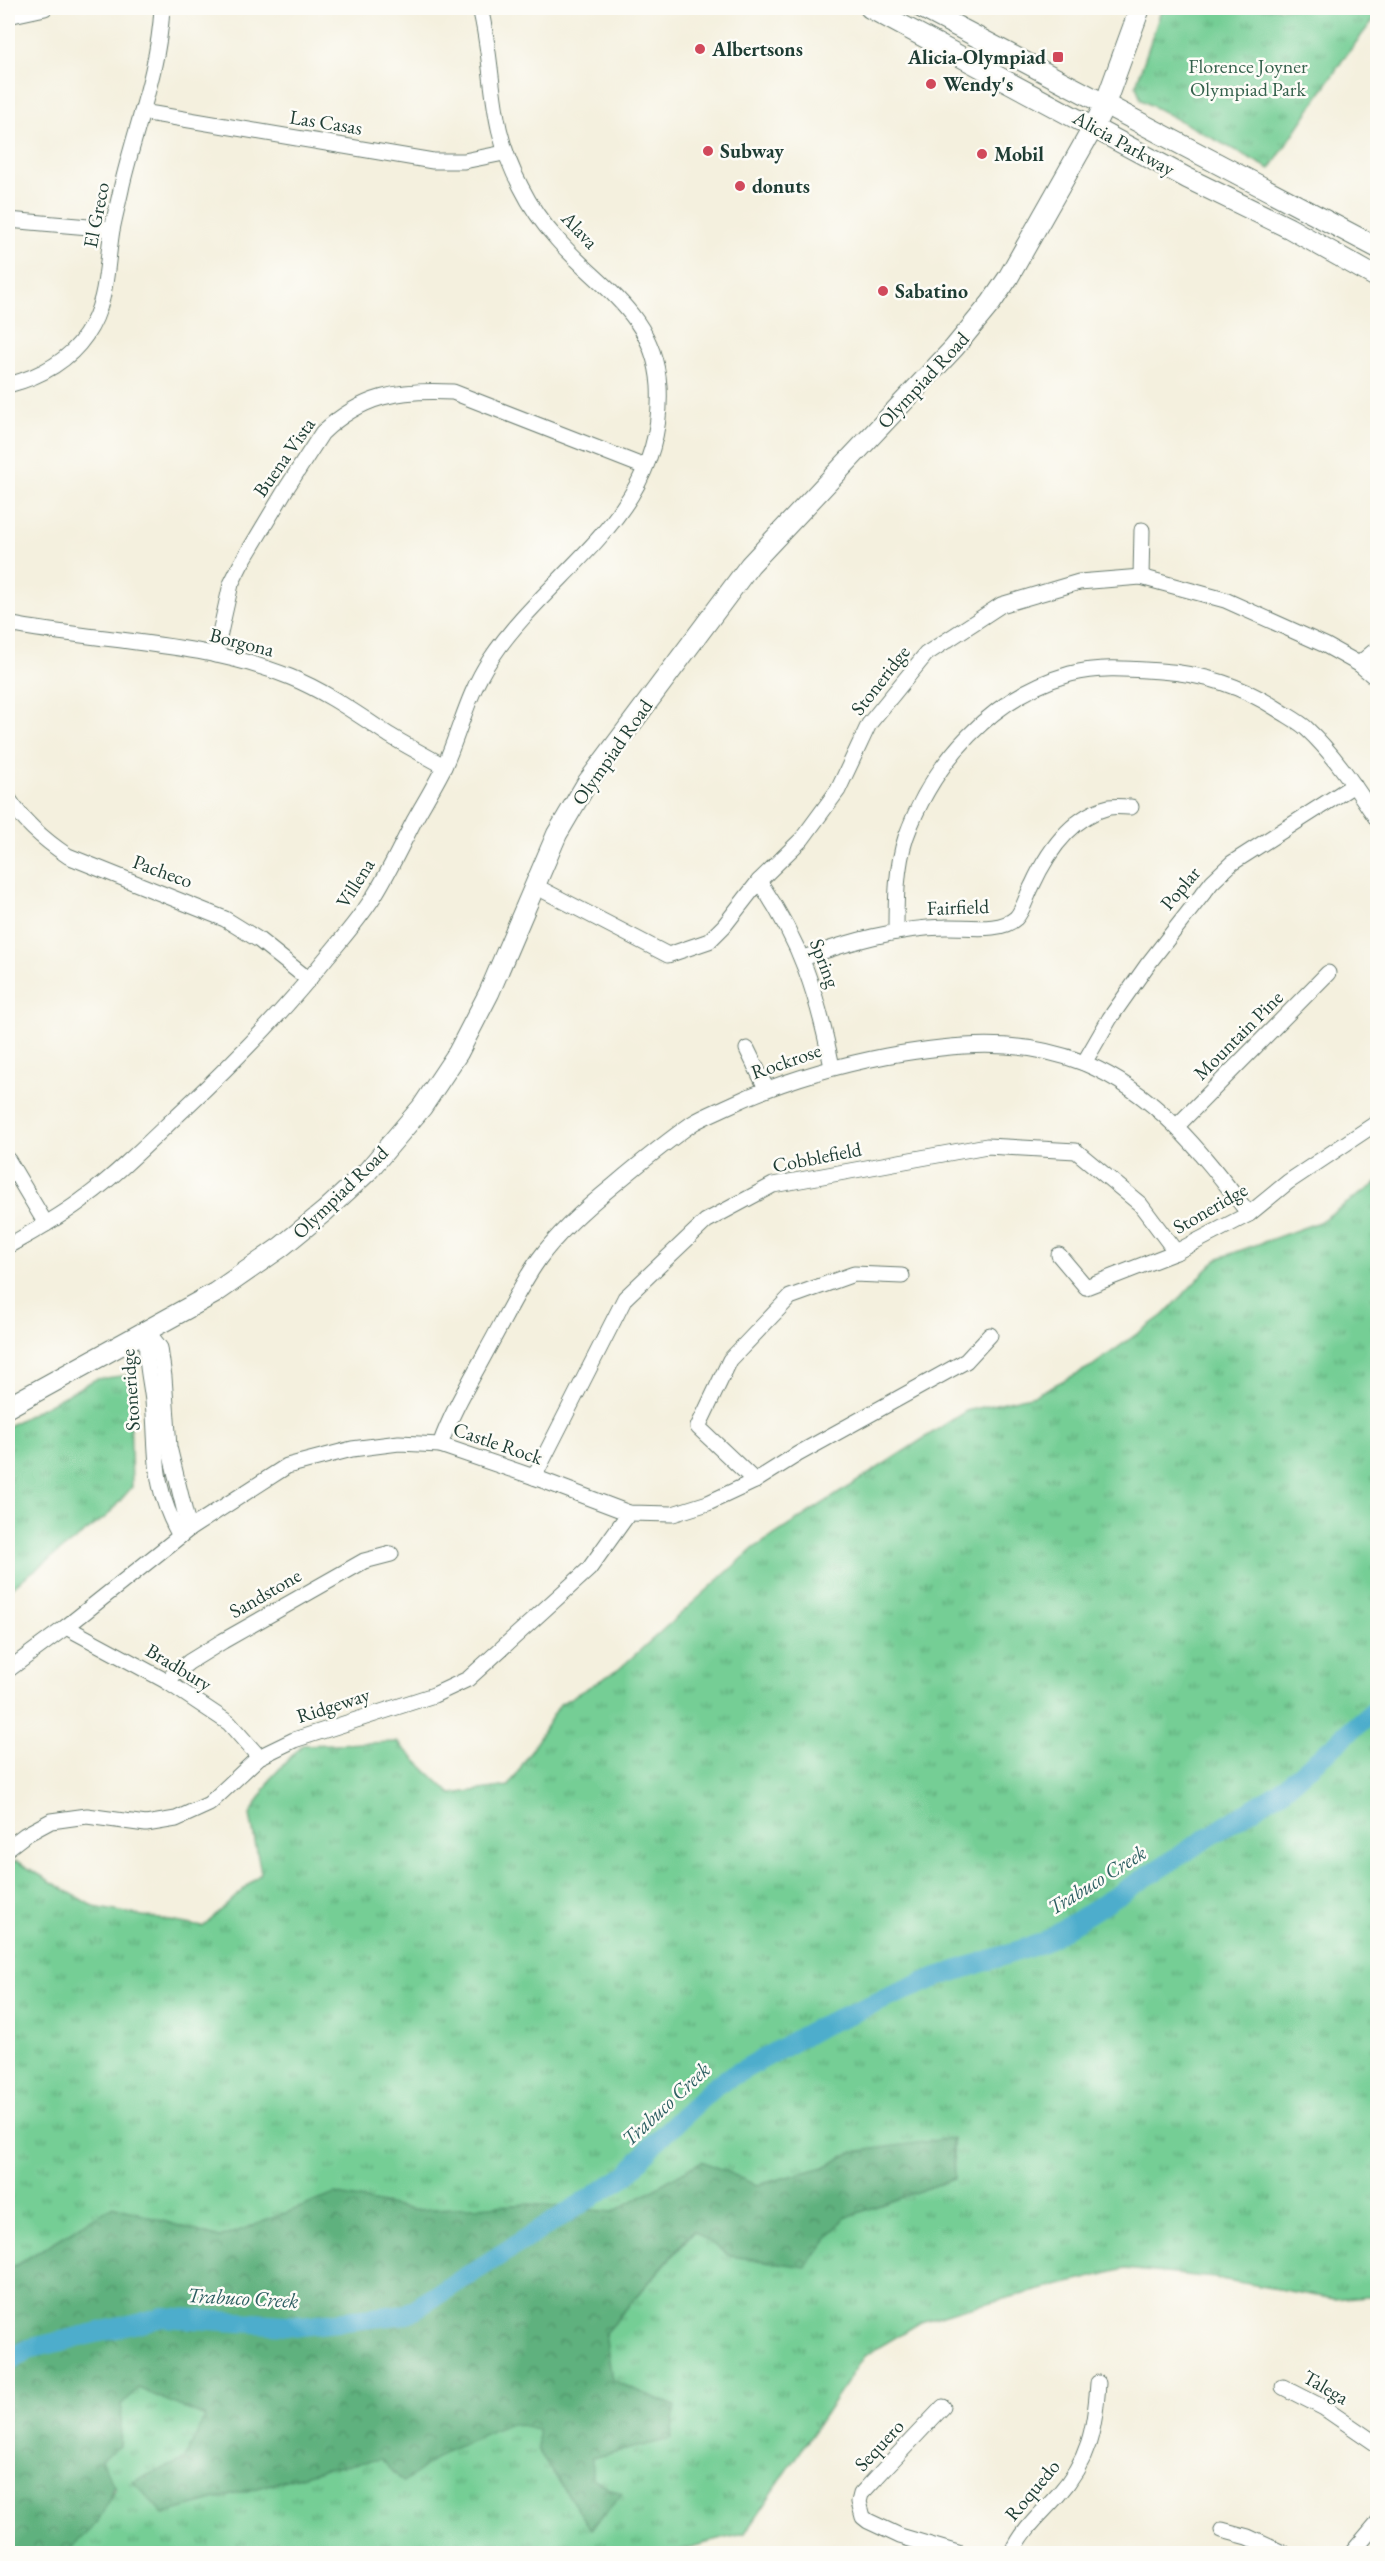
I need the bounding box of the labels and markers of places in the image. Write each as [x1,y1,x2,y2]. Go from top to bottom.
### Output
place label: Albertsons [711,36,803,62]
marker: Albertsons [693,42,707,56]
place label: Alicia-Olympiad [907,44,1046,70]
marker: Alicia-Olympiad [1051,50,1065,64]
place label: Wendy's [943,71,1013,97]
marker: Wendy's [924,77,938,91]
place label: Subway [720,138,784,164]
place label: Mobil [994,141,1044,167]
marker: Subway [701,144,715,158]
marker: Mobil [975,147,989,161]
place label: donuts [752,173,810,199]
marker: donuts [733,179,747,193]
place label: Sabatino [895,278,968,304]
marker: Sabatino [876,284,890,298]

